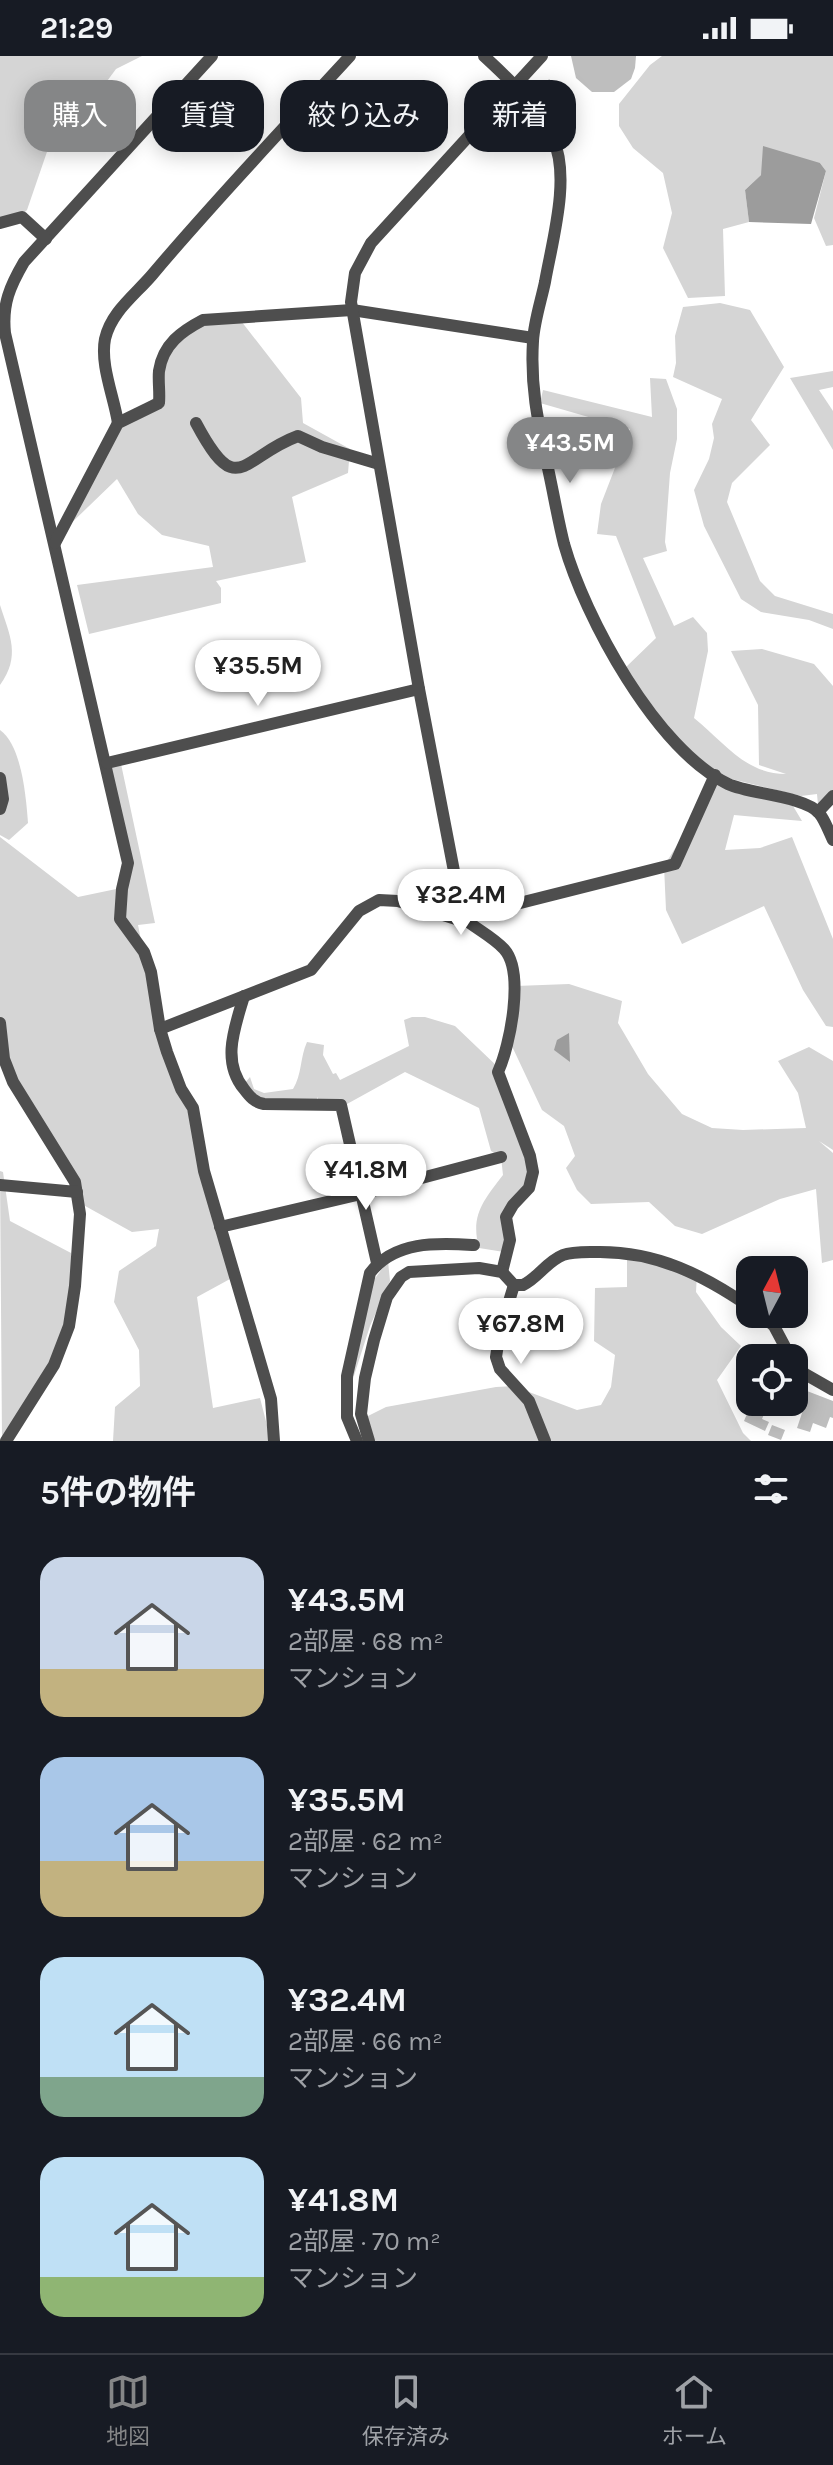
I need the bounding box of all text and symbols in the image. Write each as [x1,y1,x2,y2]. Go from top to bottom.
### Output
text: 21:29 [40,10,113,46]
chip: 購入 [24,80,136,152]
chip: 賃貸 [152,80,264,152]
chip: 絞り込み [280,80,448,152]
chip: 新着 [464,80,576,152]
pin: ¥43.5M [505,417,635,485]
text: ¥43.5M [525,427,615,458]
pin: ¥35.5M [193,640,323,708]
text: ¥35.5M [213,650,303,681]
pin: ¥32.4M [396,869,526,937]
text: ¥32.4M [416,879,506,910]
pin: ¥41.8M [301,1144,431,1212]
text: ¥41.8M [323,1154,409,1185]
north arrow [736,1256,808,1328]
map controls [736,1256,808,1416]
pin: ¥67.8M [456,1298,586,1366]
text: ¥67.8M [476,1308,566,1339]
button: locate [736,1344,808,1416]
icon: filters [749,1467,793,1511]
text: 5件の物件 [40,1473,196,1513]
text: ¥43.5M [288,1580,406,1620]
icon: home [104,1589,200,1685]
text: 2部屋 · 68 m² [288,1626,444,1657]
text: マンション [288,1663,418,1694]
text: ¥35.5M [288,1780,406,1820]
icon: home [104,1789,200,1885]
text: 2部屋 · 62 m² [288,1826,443,1857]
text: マンション [288,1863,418,1894]
text: ¥32.4M [288,1980,407,2020]
icon: home [104,1989,200,2085]
text: 2部屋 · 66 m² [288,2026,443,2057]
text: マンション [288,2063,418,2094]
text: ¥41.8M [288,2180,399,2220]
icon: home [104,2189,200,2285]
text: 2部屋 · 70 m² [288,2226,441,2257]
text: マンション [288,2263,418,2294]
tab: 地図 [106,2370,150,2450]
tab: 保存済み [362,2370,450,2450]
tab: ホーム [662,2370,727,2450]

